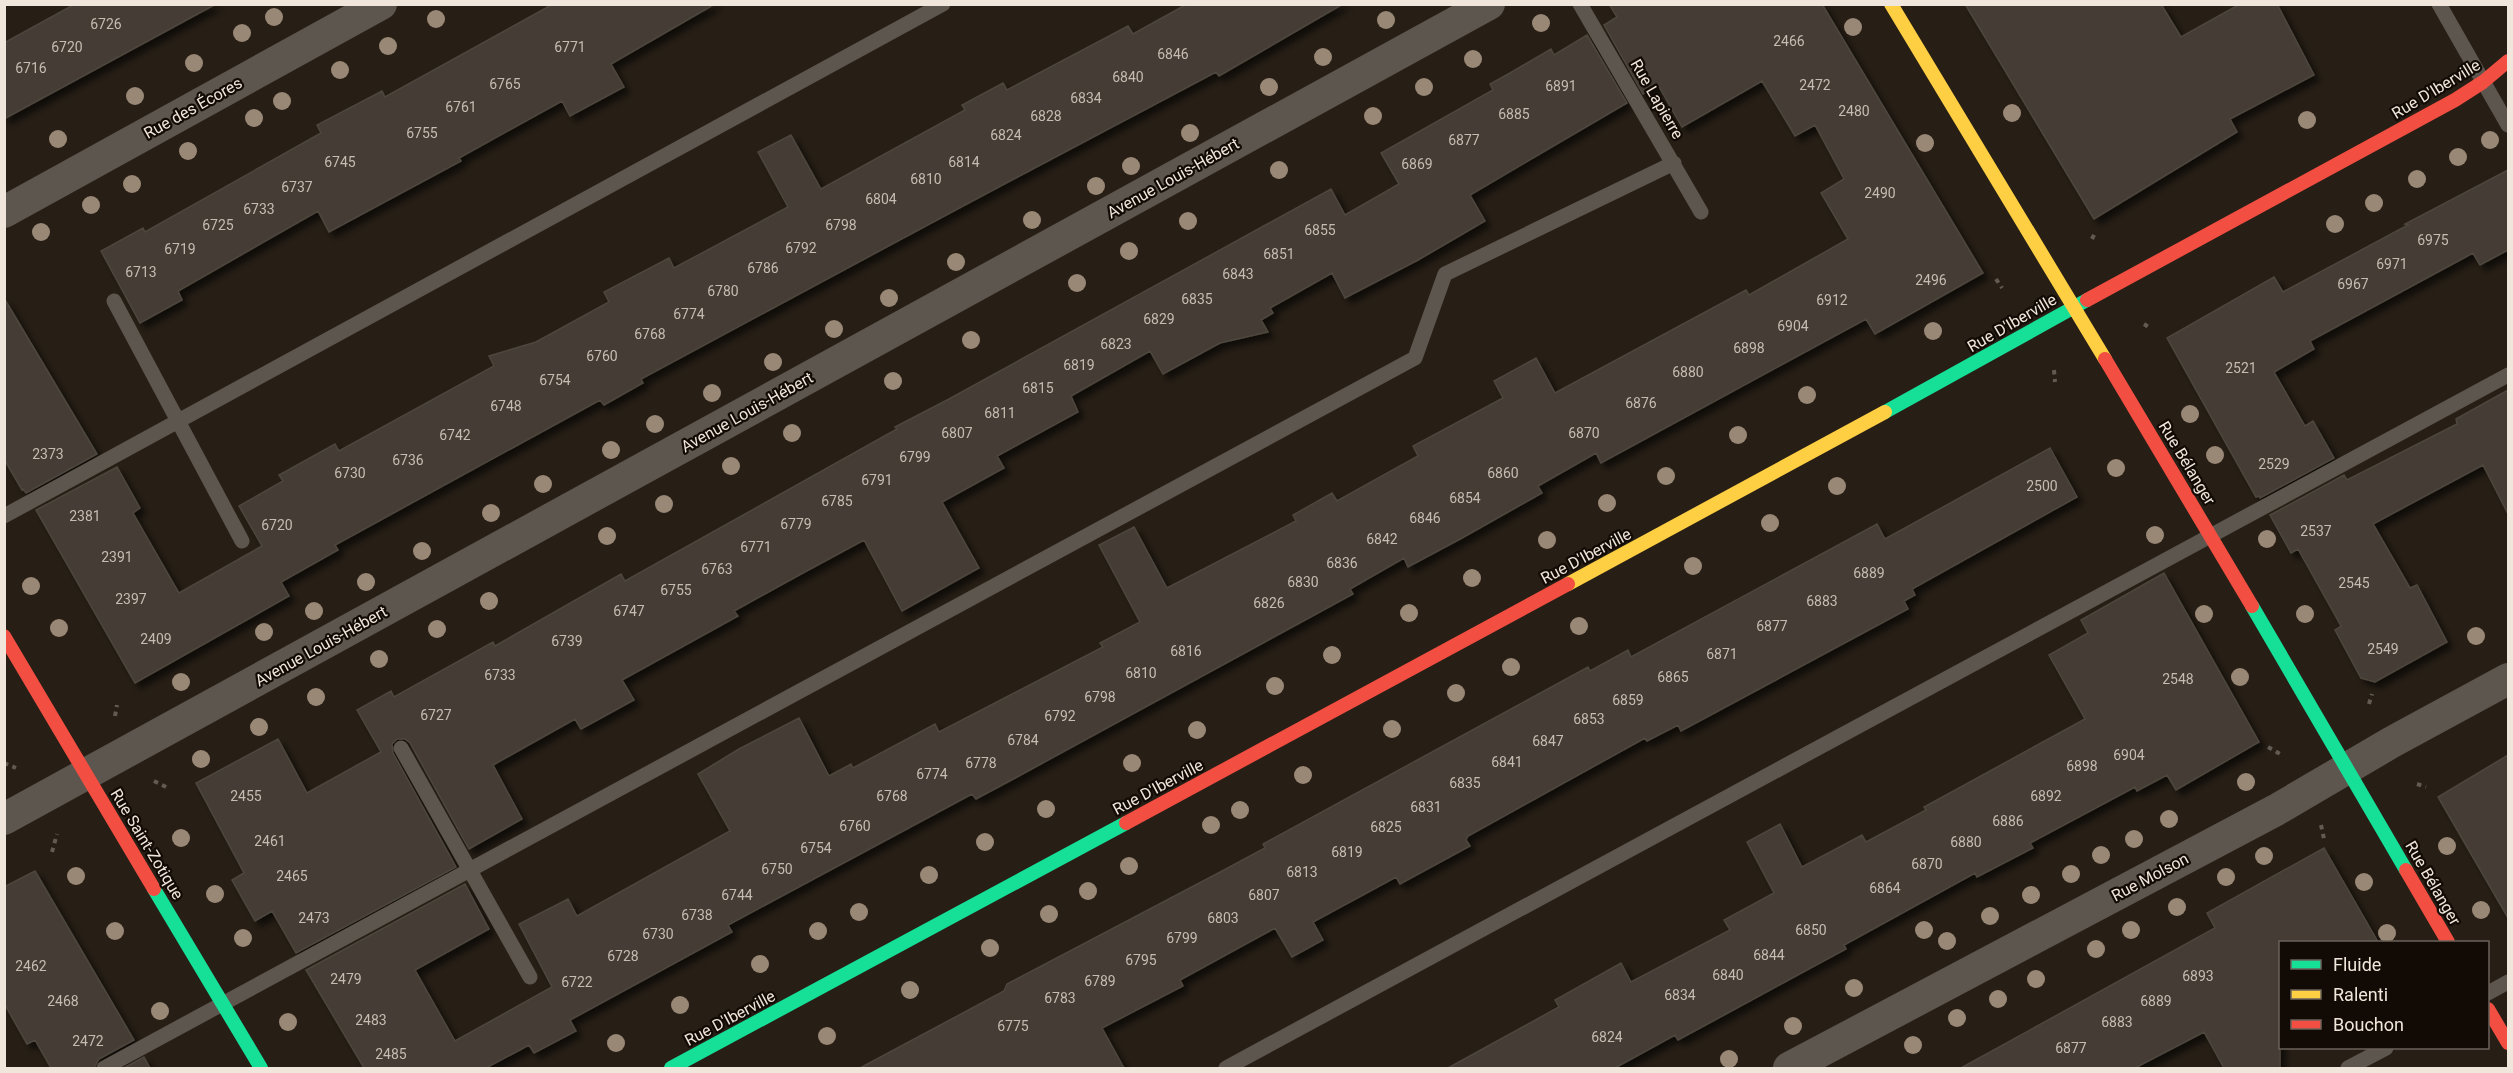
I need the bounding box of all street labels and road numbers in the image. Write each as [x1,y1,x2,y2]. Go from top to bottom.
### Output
street label: Rue D'Iberville [2388,55,2484,123]
street label: Rue Lapierre [1627,56,1687,142]
street label: Rue des Écores [141,73,245,143]
street label: Avenue Louis-Hébert [1104,134,1242,222]
street label: Rue D'Iberville [1964,290,2060,356]
street label: Avenue Louis-Hébert [678,368,816,456]
street label: Rue Bélanger [2155,418,2220,509]
street label: Rue D'Iberville [1538,524,1634,588]
street label: Avenue Louis-Hébert [252,602,390,690]
street label: Rue D'Iberville [1110,755,1206,819]
street label: Rue Saint-Zotique [106,785,188,903]
street label: Rue Bélanger [2401,838,2465,929]
street label: Rue Molson [2108,849,2192,905]
street label: Rue D'Iberville [682,986,778,1050]

